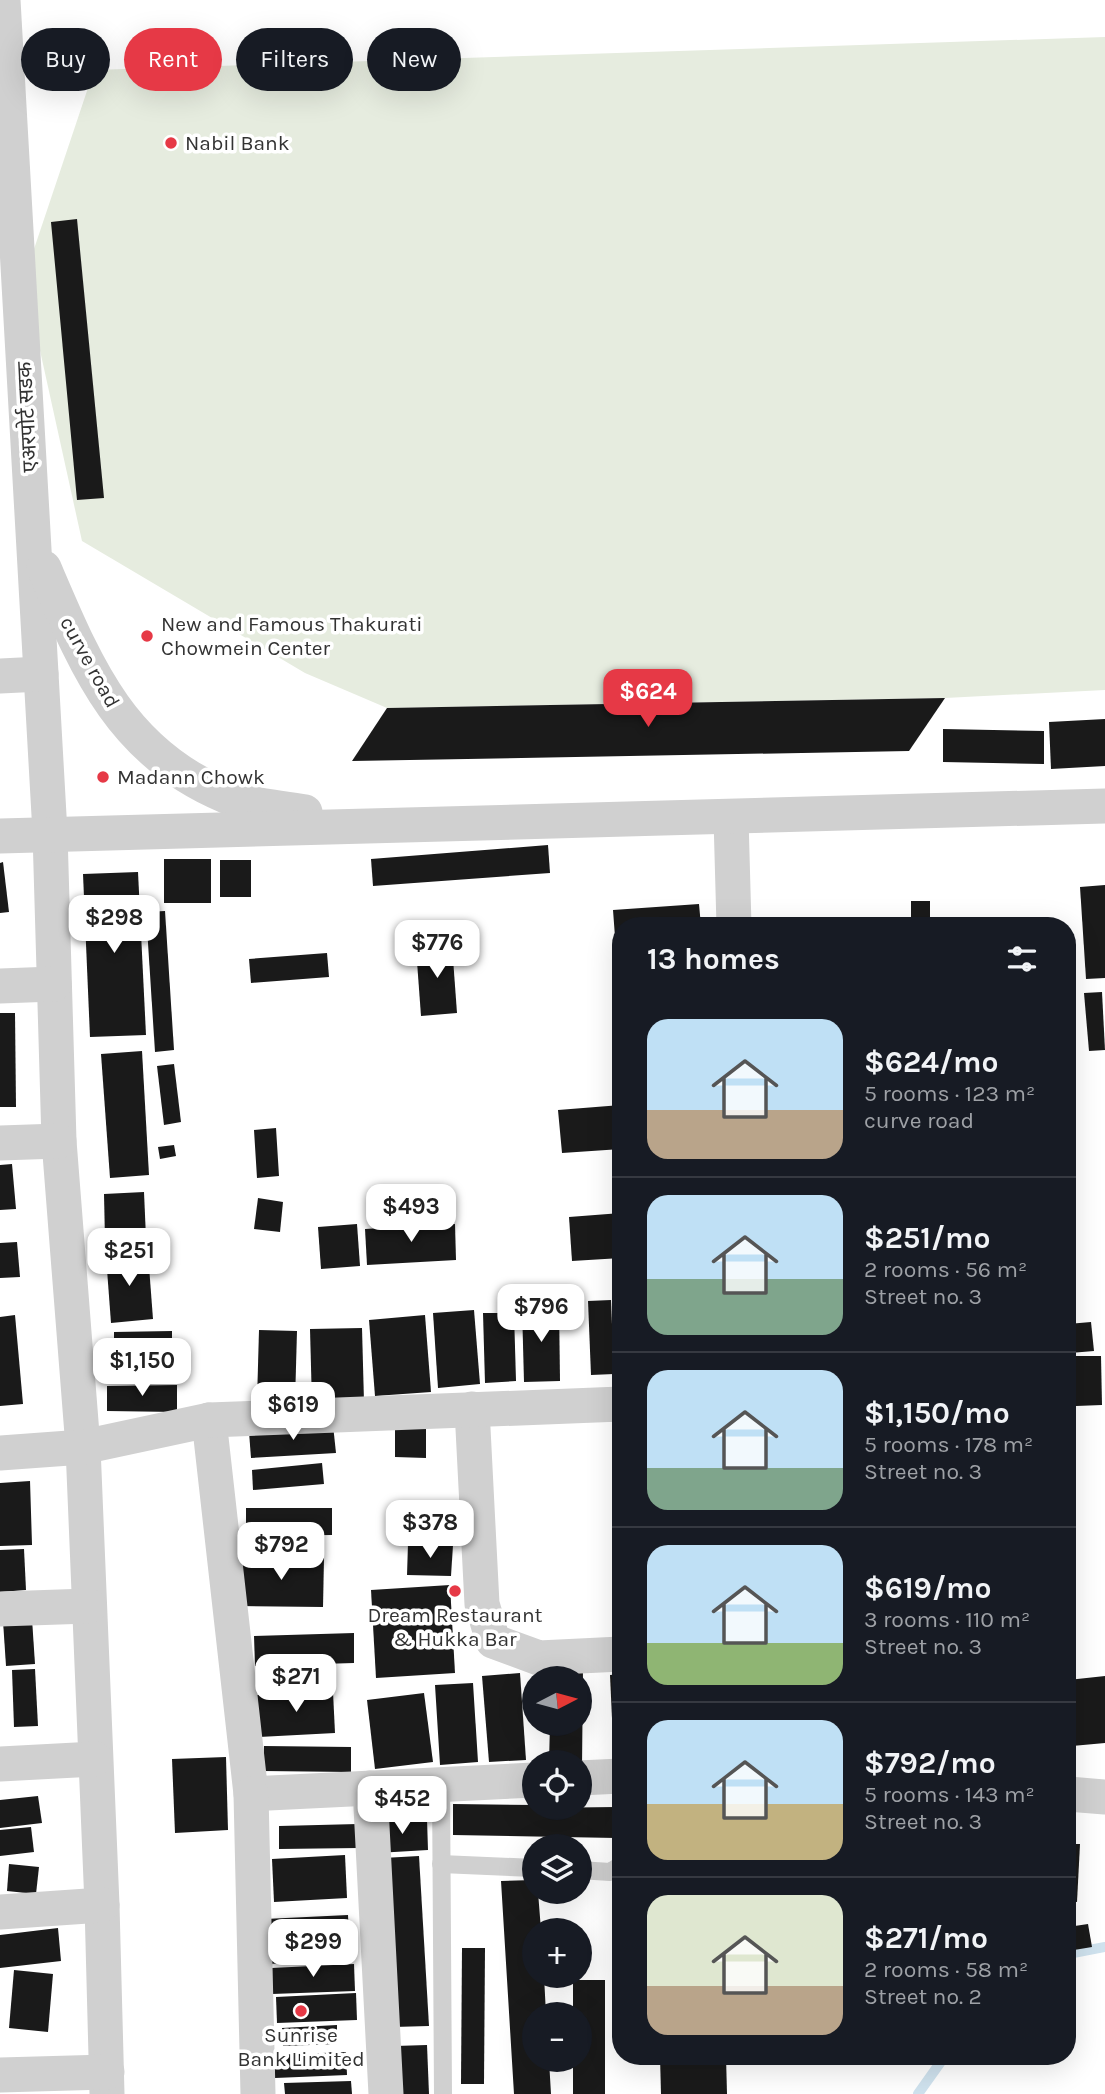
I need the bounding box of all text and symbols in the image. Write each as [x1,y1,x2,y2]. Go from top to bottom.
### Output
chip: Buy [21,28,110,91]
chip: Rent [124,28,222,91]
chip: Filters [236,28,353,91]
chip: New [367,28,461,91]
place label: Nabil Bank [185,131,290,155]
marker: Nabil Bank [163,135,179,151]
street label: एअरपोर्ट सडक [12,360,42,473]
street label: curve road [55,612,125,712]
place label: New and Famous Thakurati Chowmein Center [161,612,423,660]
marker: New and Famous Thakurati Chowmein Center [139,628,155,644]
pin: $624 [607,670,689,729]
text: $624 [619,678,677,705]
place label: Madann Chowk [117,765,265,789]
marker: Madann Chowk [95,769,111,785]
pin: $298 [73,895,155,955]
text: $298 [85,904,143,931]
pin: $776 [396,920,478,980]
text: $776 [411,929,463,956]
icon: filters [1003,940,1041,978]
text: 13 homes [647,941,780,977]
text: $624/mo [864,1044,998,1080]
icon: home [703,1047,787,1131]
text: 5 rooms · 123 m² [864,1080,1035,1107]
text: curve road [864,1107,974,1134]
pin: $493 [370,1184,452,1244]
text: $493 [382,1193,440,1220]
text: $251/mo [864,1220,991,1256]
icon: home [703,1223,787,1307]
pin: $251 [88,1228,170,1288]
text: $251 [103,1237,155,1264]
text: 2 rooms · 56 m² [864,1256,1027,1283]
text: Street no. 3 [864,1283,982,1310]
pin: $796 [500,1284,582,1344]
text: $796 [513,1293,569,1320]
pin: $1,150 [85,1338,199,1398]
text: $1,150 [109,1347,175,1374]
pin: $619 [252,1382,334,1442]
text: $619 [267,1391,319,1418]
text: $1,150/mo [864,1395,1010,1431]
icon: home [703,1398,787,1482]
text: 5 rooms · 178 m² [864,1431,1033,1458]
text: Street no. 3 [864,1458,982,1485]
pin: $378 [389,1500,471,1560]
text: $378 [402,1509,458,1536]
pin: $792 [240,1522,322,1582]
text: $792 [253,1531,309,1558]
text: $619/mo [864,1570,991,1606]
icon: home [703,1573,787,1657]
marker: Dream Restaurant & Hukka Bar [447,1583,463,1599]
place label: Dream Restaurant & Hukka Bar [367,1603,543,1651]
text: 3 rooms · 110 m² [864,1606,1030,1633]
text: Street no. 3 [864,1633,982,1660]
pin: $271 [255,1654,337,1714]
text: $271 [271,1663,321,1690]
north arrow [522,1666,592,1736]
map controls [522,1666,592,2072]
text: $792/mo [864,1745,996,1781]
icon: home [703,1748,787,1832]
button: locate [522,1750,592,1820]
pin: $452 [361,1776,443,1836]
text: 5 rooms · 143 m² [864,1781,1035,1808]
text: $452 [374,1785,430,1812]
text: Street no. 3 [864,1808,982,1835]
button: layers [522,1834,592,1904]
button: + [522,1918,592,1988]
pin: $299 [272,1920,354,1979]
text: $271/mo [864,1920,988,1956]
icon: home [703,1923,787,2007]
text: $299 [284,1928,342,1955]
text: 2 rooms · 58 m² [864,1956,1028,1983]
text: Street no. 2 [864,1983,982,2010]
button: − [522,2002,592,2072]
marker: Sunrise Bank Limited [293,2003,309,2019]
place label: Sunrise Bank Limited [237,2023,365,2071]

